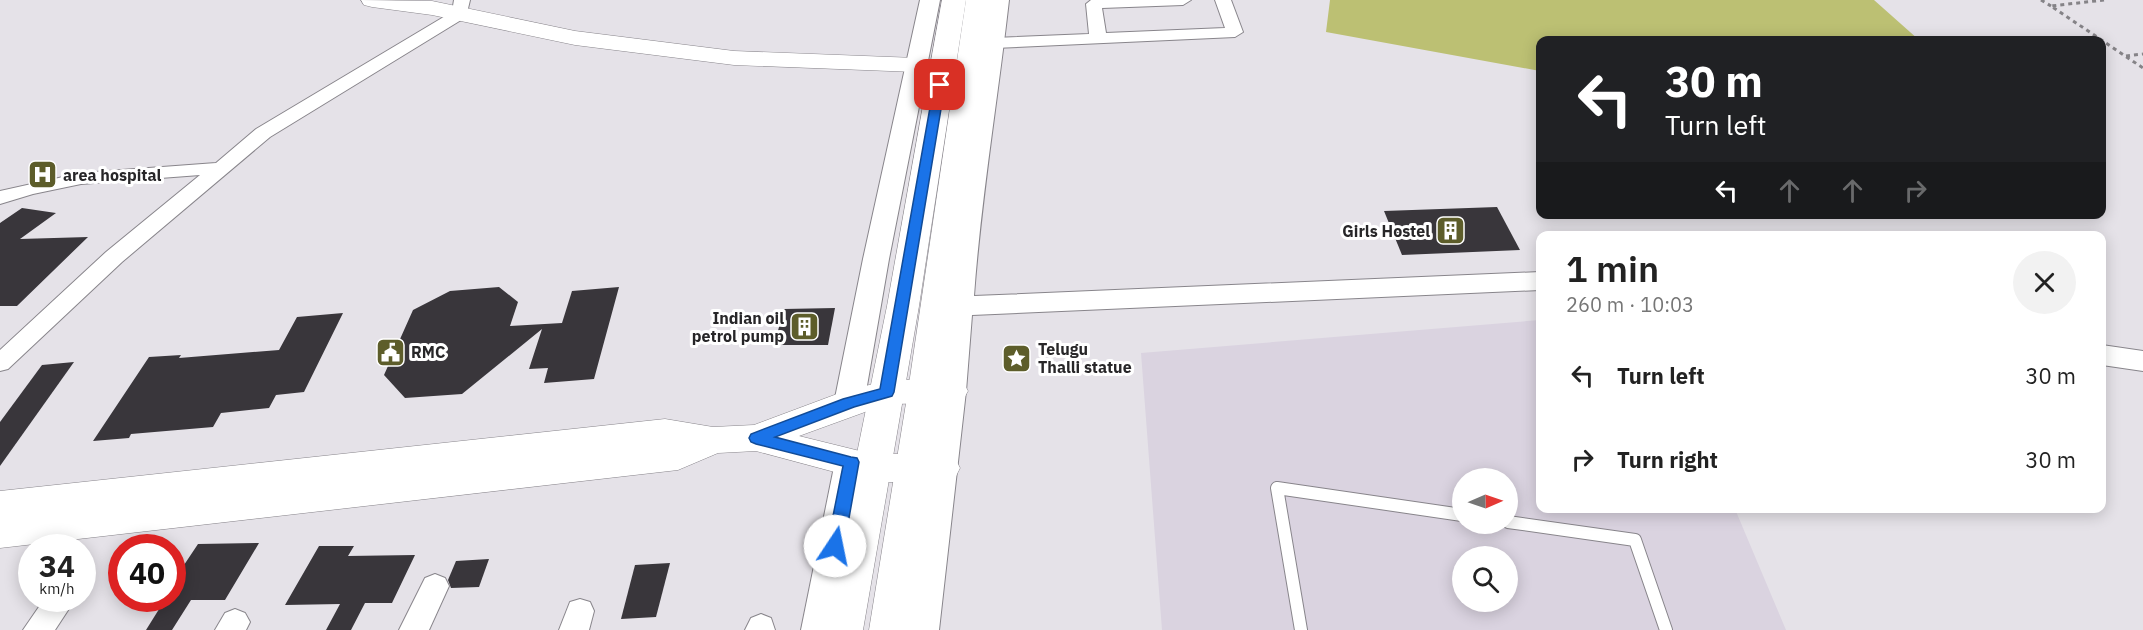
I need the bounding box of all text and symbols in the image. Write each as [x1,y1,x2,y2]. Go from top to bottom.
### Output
text: 30 m [1665,54,1763,109]
pin [914,59,965,110]
icon: left [1566,60,1644,138]
icon: arrive [923,68,956,101]
text: Turn left [1665,107,1766,142]
hospital icon: area hospital [26,159,58,191]
place label: area hospital [63,165,162,185]
icon: left [1710,174,1743,207]
icon: ahead [1773,174,1806,207]
icon: ahead [1836,174,1869,207]
icon: right [1899,174,1932,207]
building icon: Girls Hostel [1435,215,1467,247]
place label: Girls Hostel [1342,221,1430,241]
text: 1 min [1566,245,1659,292]
button: close [2013,251,2076,314]
text: 260 m · 10:03 [1566,291,1694,318]
place label: Indian oil petrol pump [692,308,784,346]
building icon: Indian oil petrol pump [789,311,821,343]
public building icon: RMC [374,336,406,368]
place label: Telugu Thalli statue [1038,339,1132,377]
place label: RMC [411,342,445,362]
place icon: Telugu Thalli statue [1001,342,1033,374]
icon: left [1566,359,1599,392]
text: Turn left [1617,361,1705,390]
text: 30 m [2025,361,2076,390]
icon: right [1566,443,1599,476]
text: Turn right [1617,445,1718,474]
text: 30 m [2025,445,2076,474]
north arrow [1452,468,1518,534]
map controls [1452,468,1518,612]
position arrow [803,514,867,578]
speed limit sign: 40 [108,534,186,612]
text: 34 [39,546,75,585]
button: search [1452,546,1518,612]
text: km/h [39,579,75,598]

